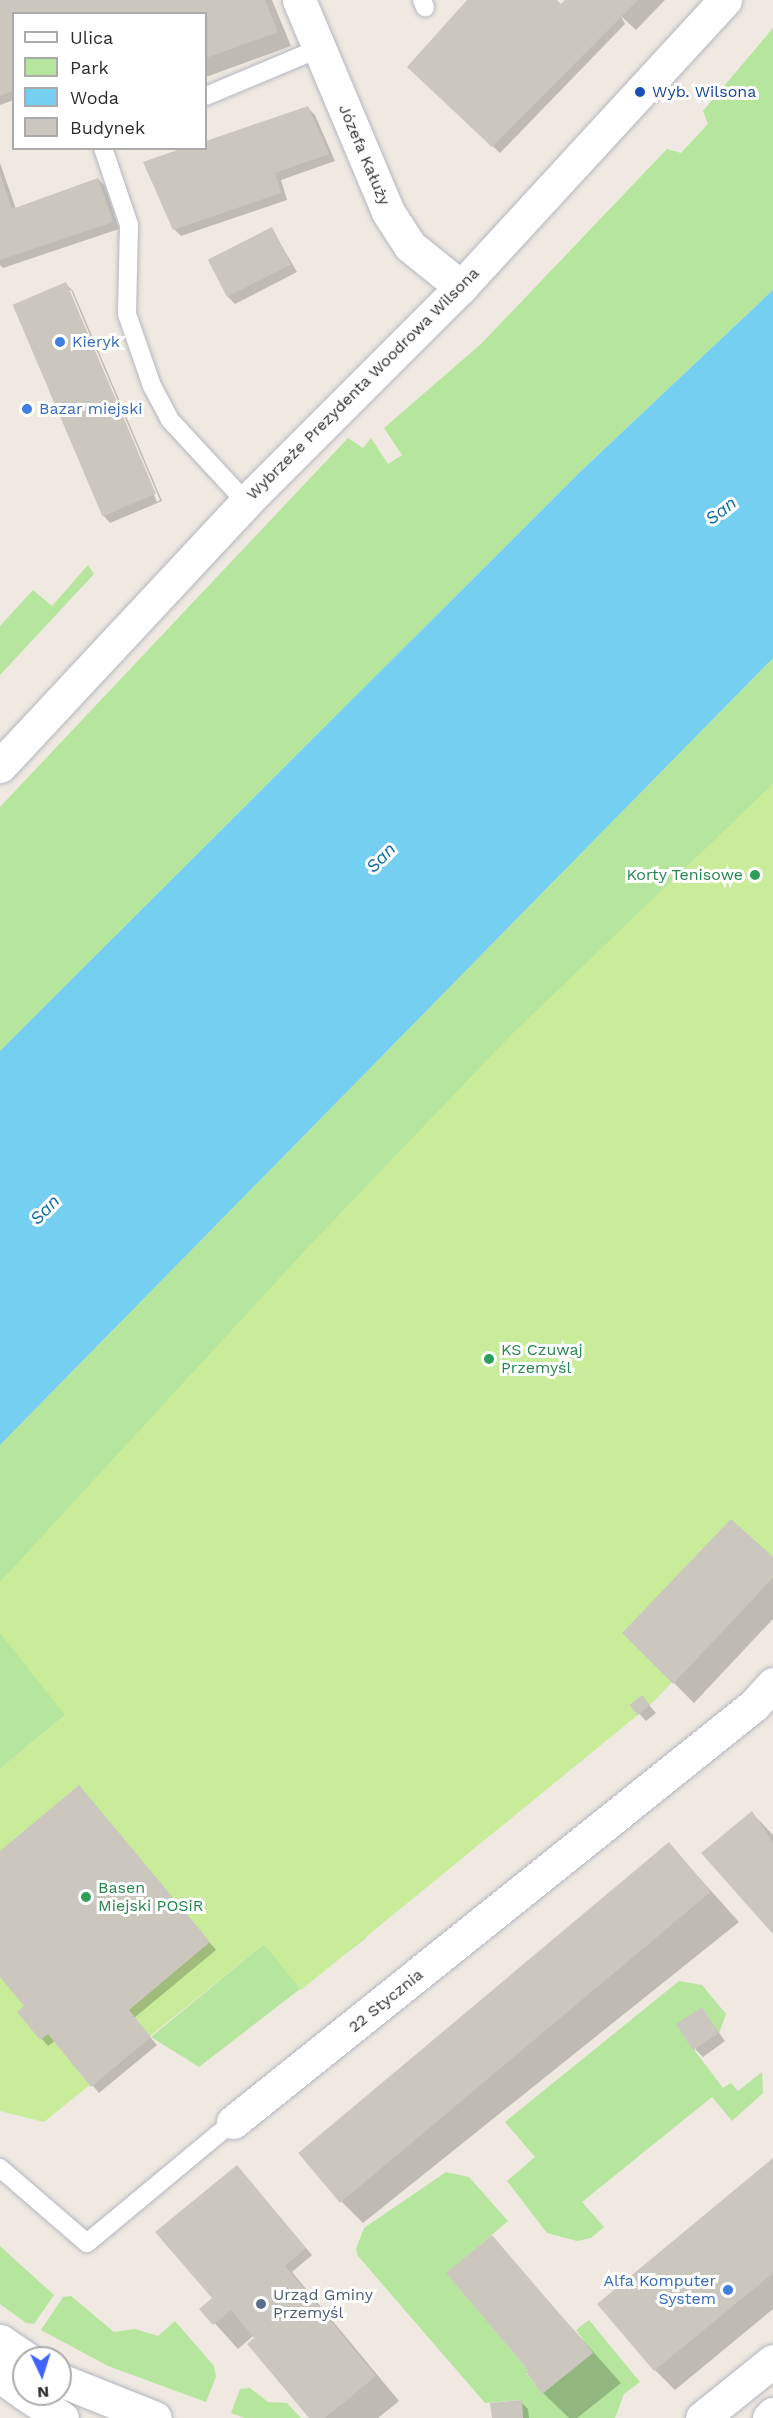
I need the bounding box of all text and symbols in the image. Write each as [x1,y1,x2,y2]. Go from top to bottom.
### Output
legend [12,12,207,150]
text: Ulica [70,27,113,48]
text: Park [70,57,109,78]
place label: Wyb. Wilsona [652,82,757,102]
marker: Wyb. Wilsona [633,85,647,99]
text: Woda [70,87,119,108]
street label: Józefa Kałuży [334,101,394,209]
text: Budynek [70,117,145,138]
street label: Wybrzeże Prezydenta Woodrowa Wilsona [242,263,484,505]
place label: Kieryk [72,332,120,352]
marker: Kieryk [53,335,67,349]
place label: Bazar miejski [39,399,143,419]
marker: Bazar miejski [20,402,34,416]
water label: San [701,492,741,530]
water label: San [362,838,400,878]
place label: Korty Tenisowe [626,865,743,885]
marker: Korty Tenisowe [748,868,762,882]
water label: San [26,1190,64,1230]
place label: KS Czuwaj Przemyśl [501,1340,583,1378]
marker: KS Czuwaj Przemyśl [482,1352,496,1366]
place label: Basen Miejski POSiR [98,1878,203,1916]
marker: Basen Miejski POSiR [79,1890,93,1904]
street label: 22 Stycznia [345,1965,427,2037]
place label: Alfa Komputer System [603,2271,716,2309]
marker: Alfa Komputer System [721,2283,735,2297]
place label: Urząd Gminy Przemyśl [273,2285,373,2323]
marker: Urząd Gminy Przemyśl [254,2297,268,2311]
north arrow [12,2346,72,2406]
text: N [37,2383,50,2402]

